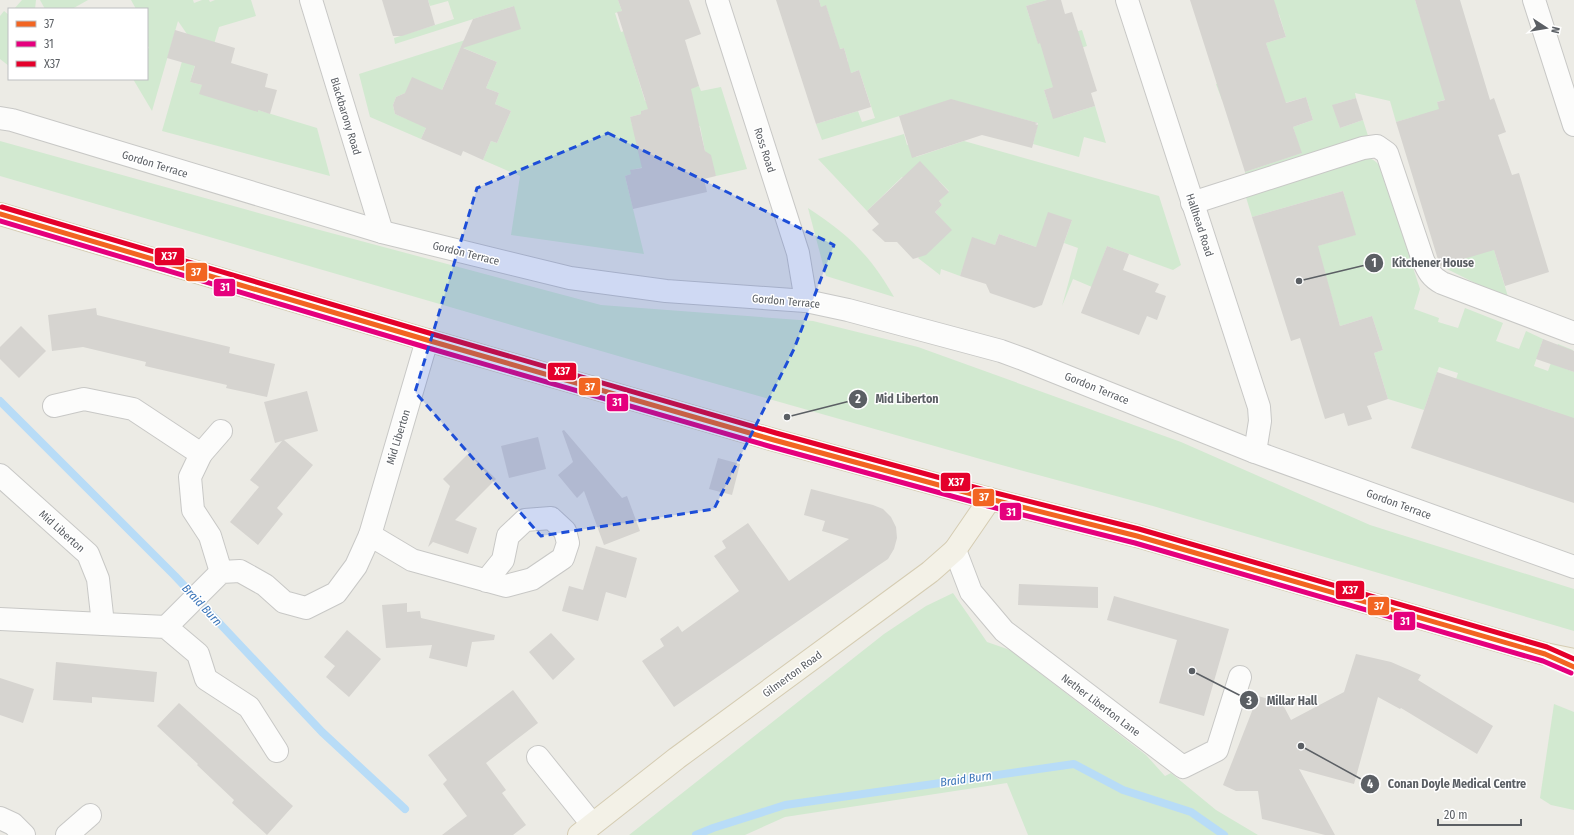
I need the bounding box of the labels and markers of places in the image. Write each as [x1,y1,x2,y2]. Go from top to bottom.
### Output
callout: Kitchener House [1364,251,1482,275]
callout: Mid Liberton [848,387,947,411]
callout: Millar Hall [1239,688,1326,712]
callout: Conan Doyle Medical Centre [1360,772,1534,796]

